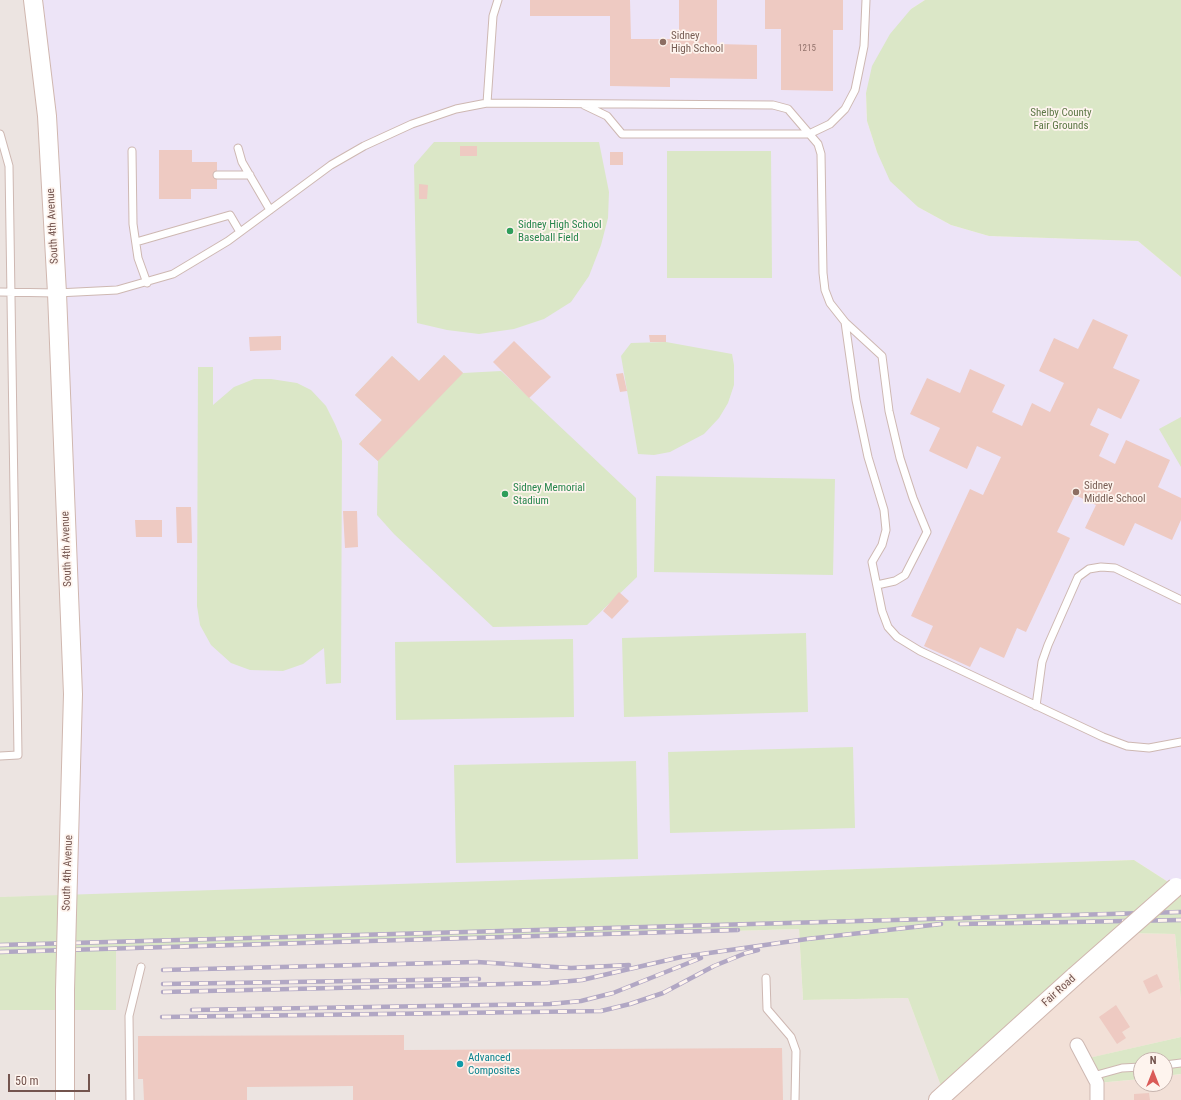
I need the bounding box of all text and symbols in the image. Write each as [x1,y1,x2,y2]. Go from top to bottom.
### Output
place label: Sidney High School [671,29,723,55]
marker: Sidney High School [658,37,668,47]
house number: 1215 [798,44,816,54]
park label: Shelby County Fair Grounds [1030,106,1092,132]
street label: South 4th Avenue [44,188,62,264]
place label: Sidney High School Baseball Field [518,218,601,244]
marker: Sidney High School Baseball Field [505,226,515,236]
place label: Sidney Middle School [1084,479,1146,505]
place label: Sidney Memorial Stadium [513,481,585,507]
marker: Sidney Middle School [1071,487,1081,497]
marker: Sidney Memorial Stadium [500,489,510,499]
street label: South 4th Avenue [59,511,75,587]
street label: South 4th Avenue [60,835,76,911]
street label: Fair Road [1039,972,1079,1010]
place label: Advanced Composites [468,1051,520,1077]
north arrow [1133,1052,1173,1092]
text: N [1150,1054,1156,1067]
marker: Advanced Composites [455,1059,465,1069]
scale bar [10,1066,92,1092]
text: 50 m [15,1074,39,1088]

